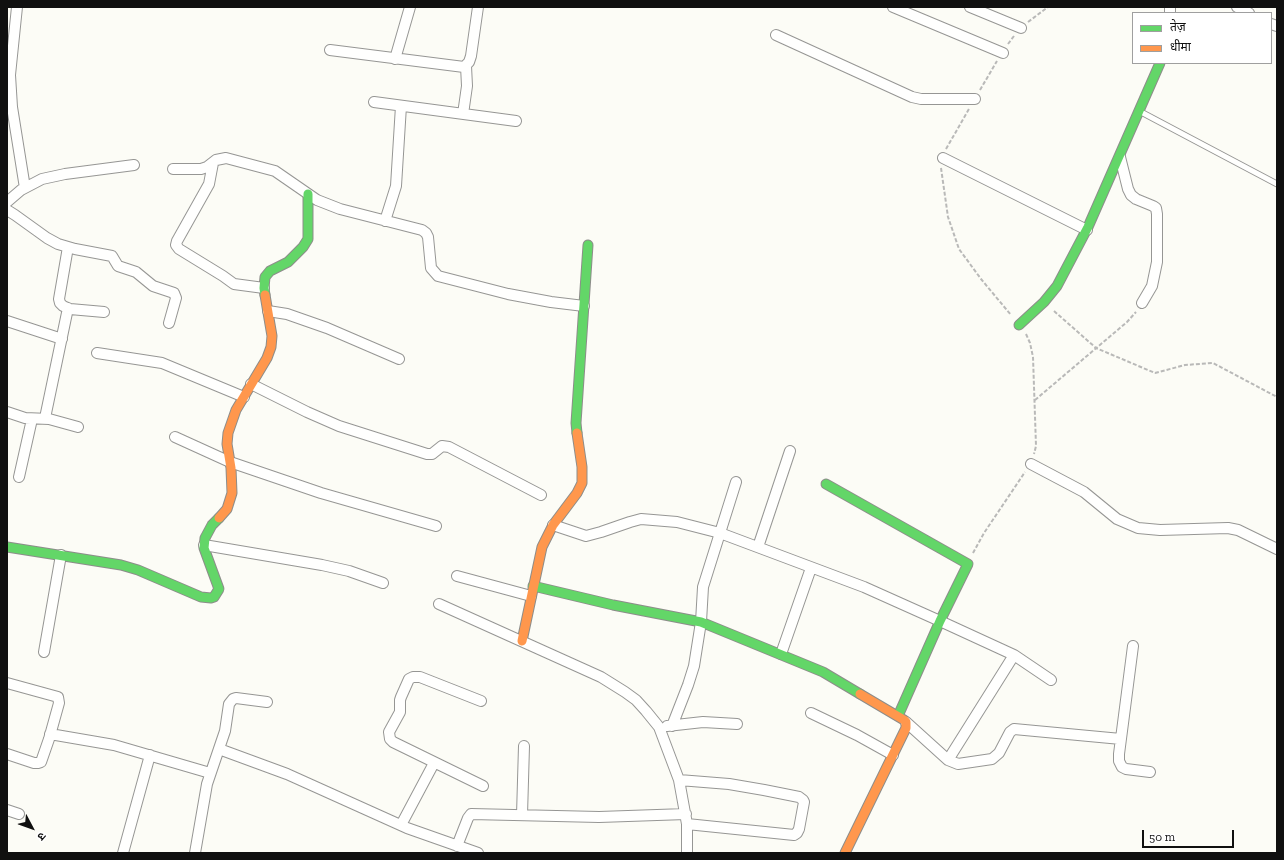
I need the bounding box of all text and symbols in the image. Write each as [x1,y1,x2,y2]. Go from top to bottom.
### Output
legend [1132,12,1272,64]
text: तेज़ [1170,20,1186,34]
text: धीमा [1170,40,1191,54]
north arrow [12,808,52,848]
scale bar [1144,822,1236,848]
text: उ [34,830,48,843]
text: 50 m [1149,830,1175,844]

